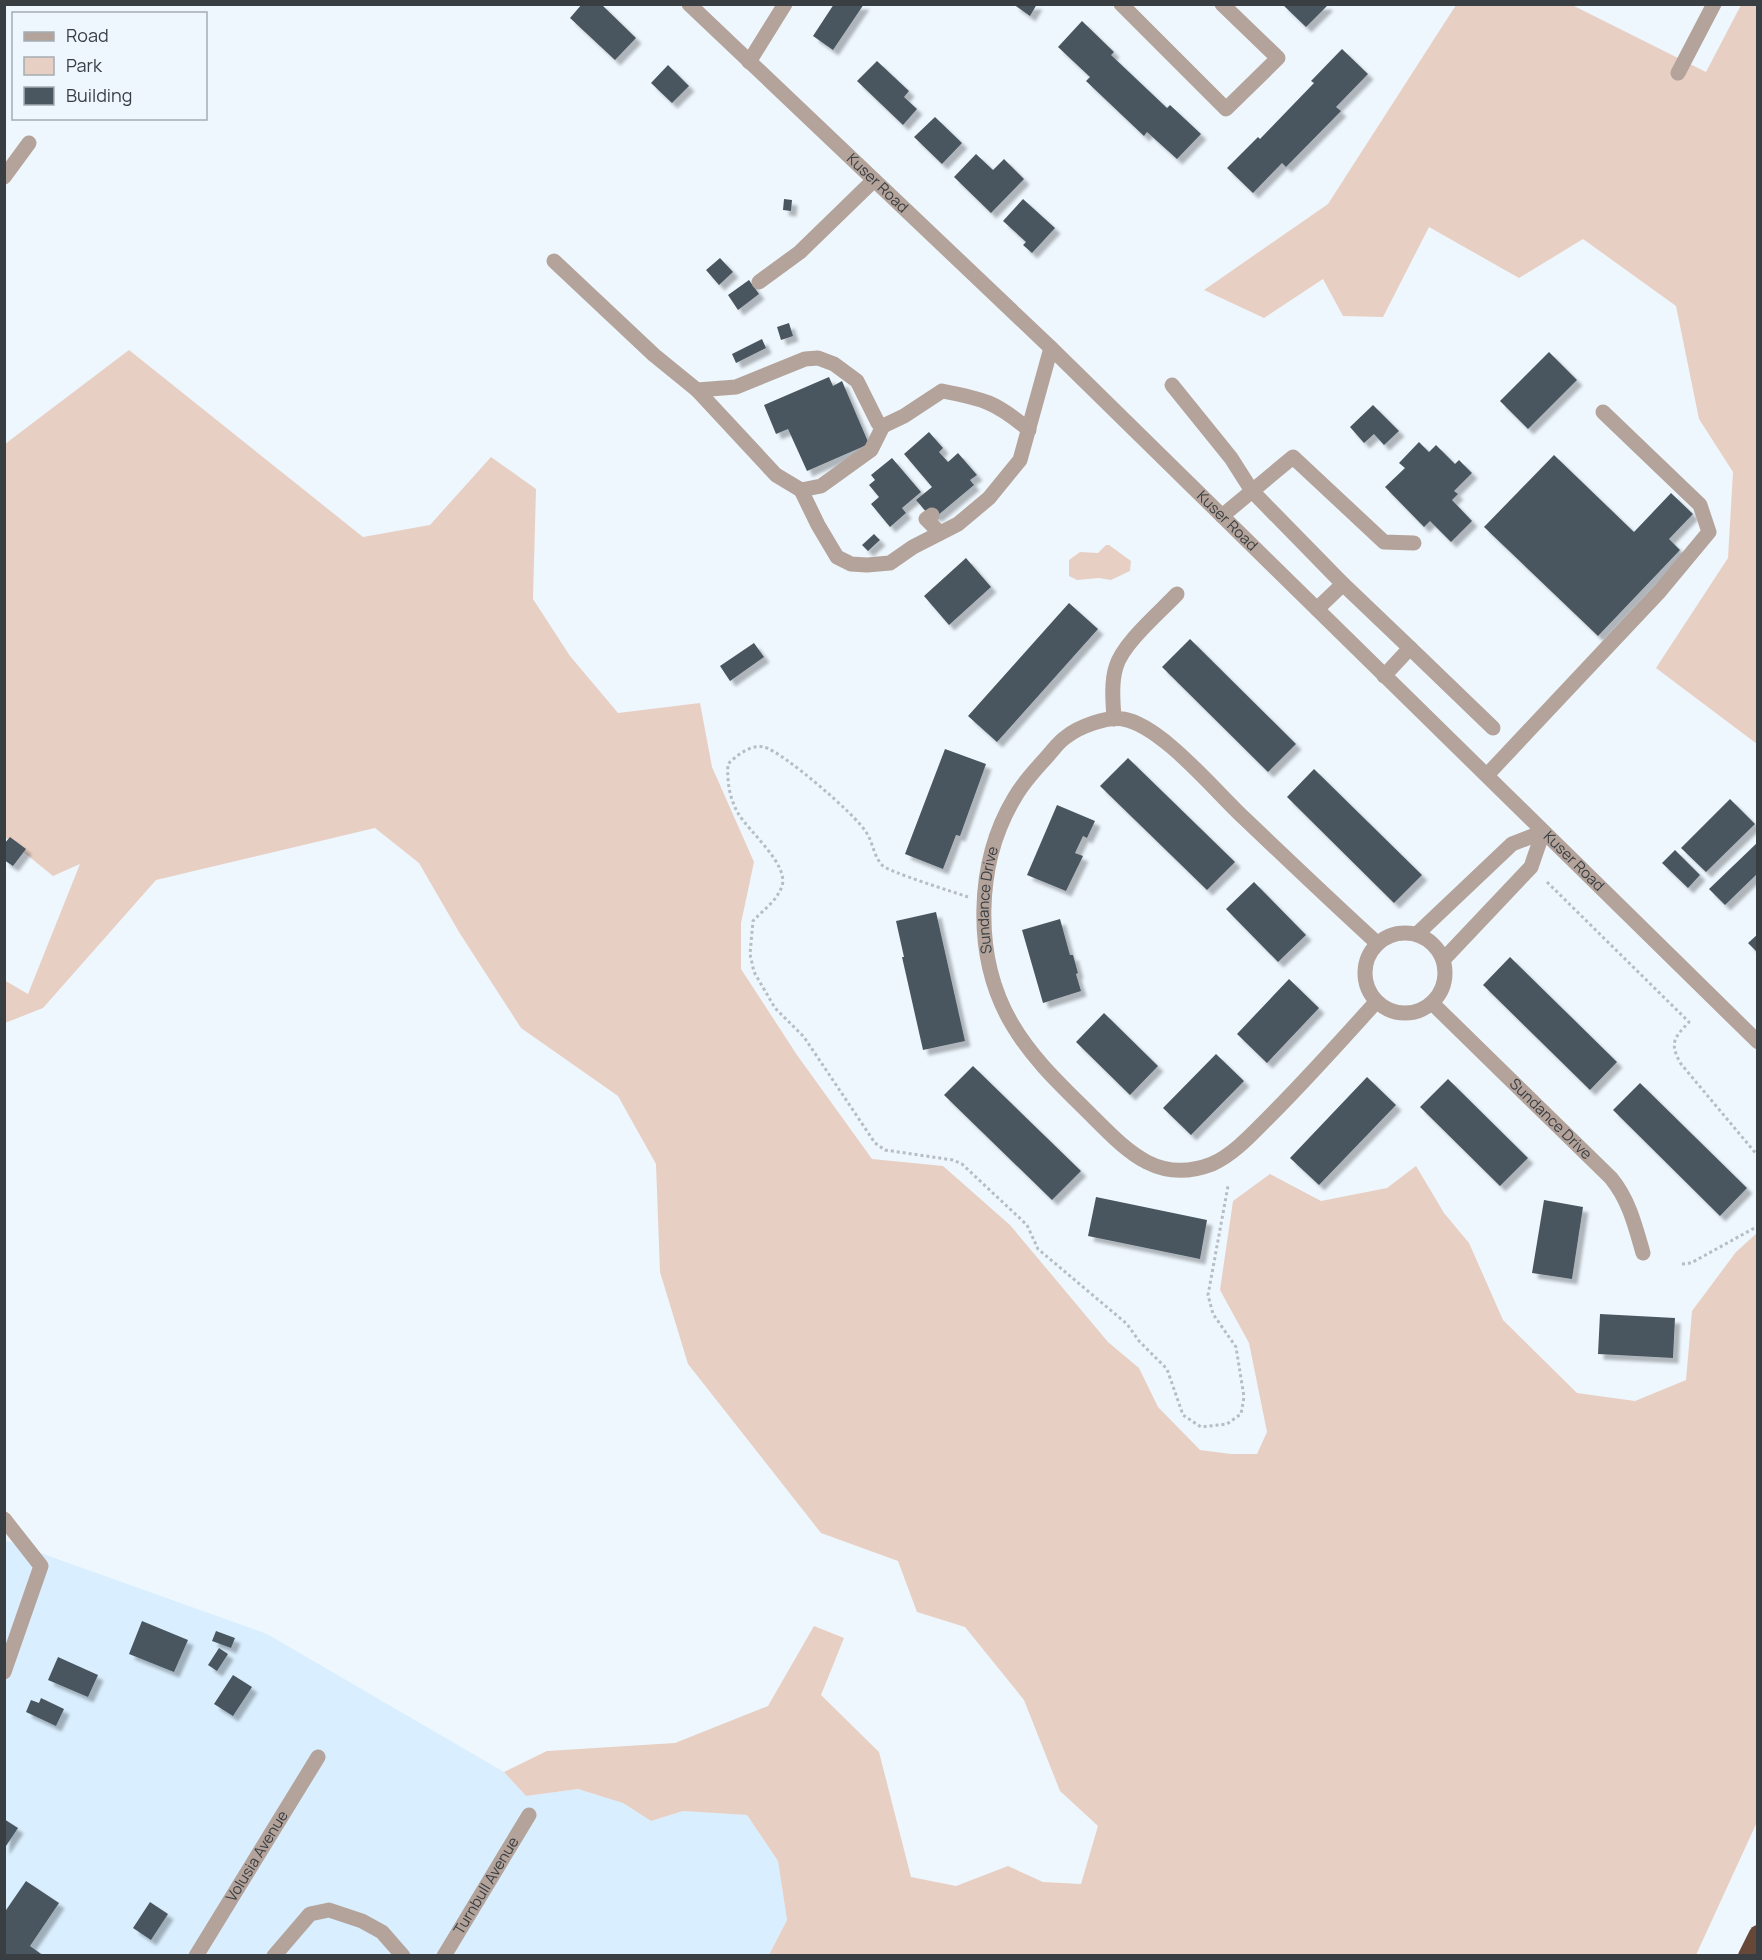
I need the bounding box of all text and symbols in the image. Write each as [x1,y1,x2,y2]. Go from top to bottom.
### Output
legend [12,12,207,120]
text: Road [66,23,109,47]
text: Park [66,53,103,77]
text: Building [66,83,132,107]
street label: Kuser Road [842,148,913,217]
street label: Kuser Road [1192,486,1263,555]
street label: Kuser Road [1539,826,1609,896]
street label: Sundance Drive [973,844,1003,955]
street label: Sundance Drive [1505,1073,1597,1164]
street label: Volusia Avenue [221,1806,293,1906]
street label: Turnbull Avenue [448,1832,524,1938]

